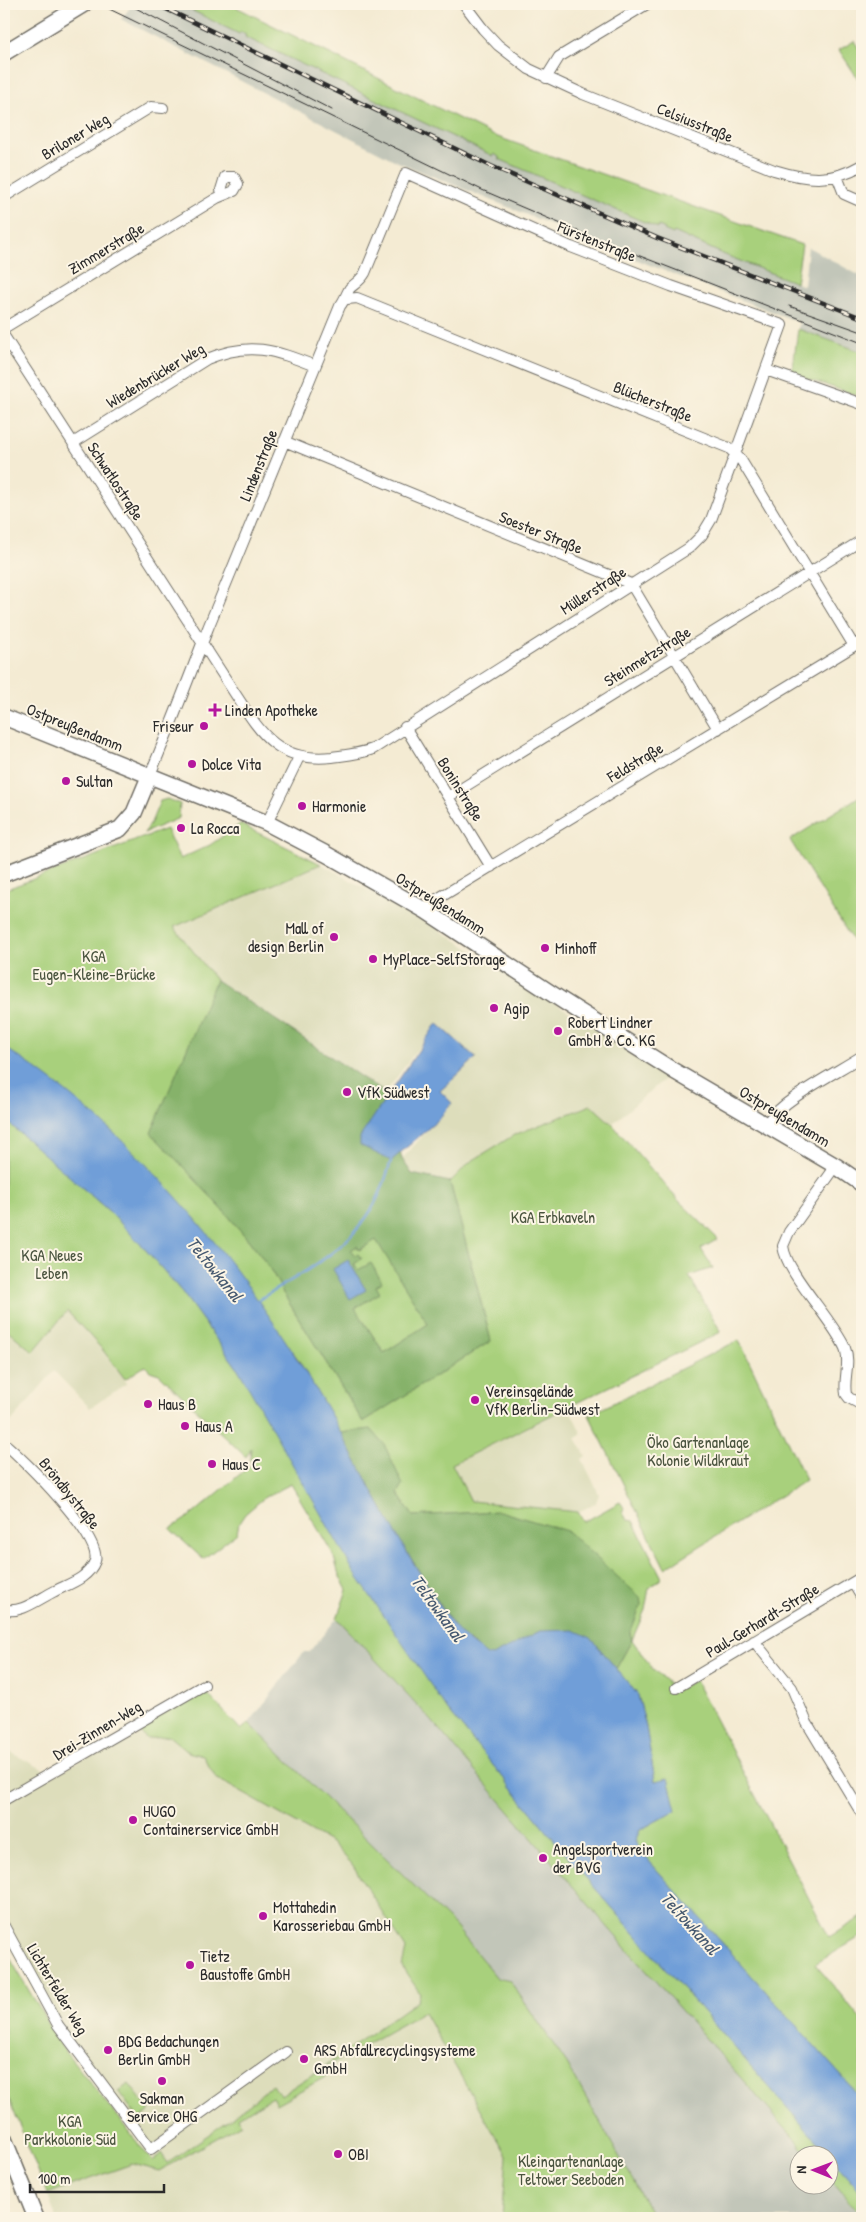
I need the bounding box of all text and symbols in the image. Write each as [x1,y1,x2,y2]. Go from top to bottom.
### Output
street label: Celsiusstraße [654,97,737,148]
street label: Briloner Weg [37,107,113,165]
street label: Fürstenstraße [554,215,640,267]
street label: Zimmerstraße [64,216,149,279]
street label: Wiedenbrücker Weg [102,337,208,413]
street label: Blücherstraße [610,375,696,427]
street label: Lindenstraße [234,425,283,504]
street label: Schwatlostraße [83,438,150,525]
street label: Soester Straße [496,505,587,559]
street label: Müllerstraße [556,560,631,619]
street label: Steinmetzstraße [599,620,695,691]
street label: Ostpreußendamm [23,698,127,756]
place label: Linden Apotheke [225,699,319,721]
marker: Linden Apotheke [209,704,221,716]
place label: Friseur [152,715,194,737]
marker: Friseur [198,720,210,732]
street label: Feldstraße [602,736,668,788]
place label: Dolce Vita [202,753,261,775]
street label: Boninstraße [433,753,490,826]
marker: Dolce Vita [186,758,198,770]
place label: Sultan [76,770,113,792]
marker: Sultan [60,775,72,787]
place label: Harmonie [312,795,367,817]
marker: Harmonie [296,800,308,812]
place label: La Rocca [191,817,239,839]
marker: La Rocca [175,822,187,834]
street label: Ostpreußendamm [392,866,490,940]
place label: Mall of design Berlin [248,917,324,957]
marker: Mall of design Berlin [328,931,340,943]
place label: Minhoff [555,937,598,959]
marker: Minhoff [539,942,551,954]
park label: KGA Eugen-Kleine-Brücke [32,945,156,985]
place label: MyPlace-SelfStorage [383,948,506,970]
marker: MyPlace-SelfStorage [367,953,379,965]
place label: Agip [504,997,530,1019]
marker: Agip [488,1002,500,1014]
place label: Robert Lindner GmbH & Co. KG [568,1011,655,1051]
marker: Robert Lindner GmbH & Co. KG [552,1025,564,1037]
street label: Ostpreußendamm [735,1080,835,1152]
place label: VfK Südwest [357,1081,430,1103]
marker: VfK Südwest [341,1086,353,1098]
park label: KGA Erbkaveln [511,1206,595,1228]
water label: Teltowkanal [181,1231,250,1308]
park label: KGA Neues Leben [21,1244,83,1284]
place label: Vereinsgelände VfK Berlin-Südwest [485,1380,600,1420]
place label: Haus B [158,1393,196,1415]
marker: Vereinsgelände VfK Berlin-Südwest [469,1394,481,1406]
marker: Haus B [142,1398,154,1410]
place label: Haus A [195,1415,233,1437]
marker: Haus A [179,1420,191,1432]
park label: Öko Gartenanlage Kolonie Wildkraut [647,1431,750,1471]
street label: Bröndbystraße [34,1452,106,1534]
place label: Haus C [222,1453,261,1475]
marker: Haus C [206,1458,218,1470]
water label: Teltowkanal [405,1570,471,1647]
street label: Paul-Gerhardt-Straße [701,1577,823,1663]
street label: Drei-Zinnen-Weg [49,1695,145,1765]
place label: HUGO Containerservice GmbH [143,1800,278,1840]
marker: HUGO Containerservice GmbH [127,1814,139,1826]
place label: Angelsportverein der BVG [553,1838,653,1878]
marker: Angelsportverein der BVG [537,1852,549,1864]
water label: Teltowkanal [655,1886,726,1961]
place label: Mottahedin Karosseriebau GmbH [273,1896,391,1936]
marker: Mottahedin Karosseriebau GmbH [257,1910,269,1922]
street label: Lichterfelder Weg [22,1939,94,2039]
place label: Tietz Baustoffe GmbH [200,1945,290,1985]
marker: Tietz Baustoffe GmbH [184,1959,196,1971]
place label: BDG Bedachungen Berlin GmbH [118,2030,219,2070]
place label: ARS Abfallrecyclingsysteme GmbH [314,2039,476,2079]
marker: BDG Bedachungen Berlin GmbH [102,2044,114,2056]
marker: ARS Abfallrecyclingsysteme GmbH [298,2053,310,2065]
marker: Sakman Service OHG [156,2075,168,2087]
place label: Sakman Service OHG [127,2087,197,2127]
park label: KGA Parkkolonie Süd [24,2110,116,2150]
place label: OBI [348,2143,369,2165]
north arrow [788,2144,838,2194]
marker: OBI [332,2148,344,2160]
park label: Kleingartenanlage Teltower Seeboden [518,2150,625,2190]
scale bar [30,2162,164,2194]
text: N [791,2165,810,2174]
text: 100 m [38,2168,71,2189]

